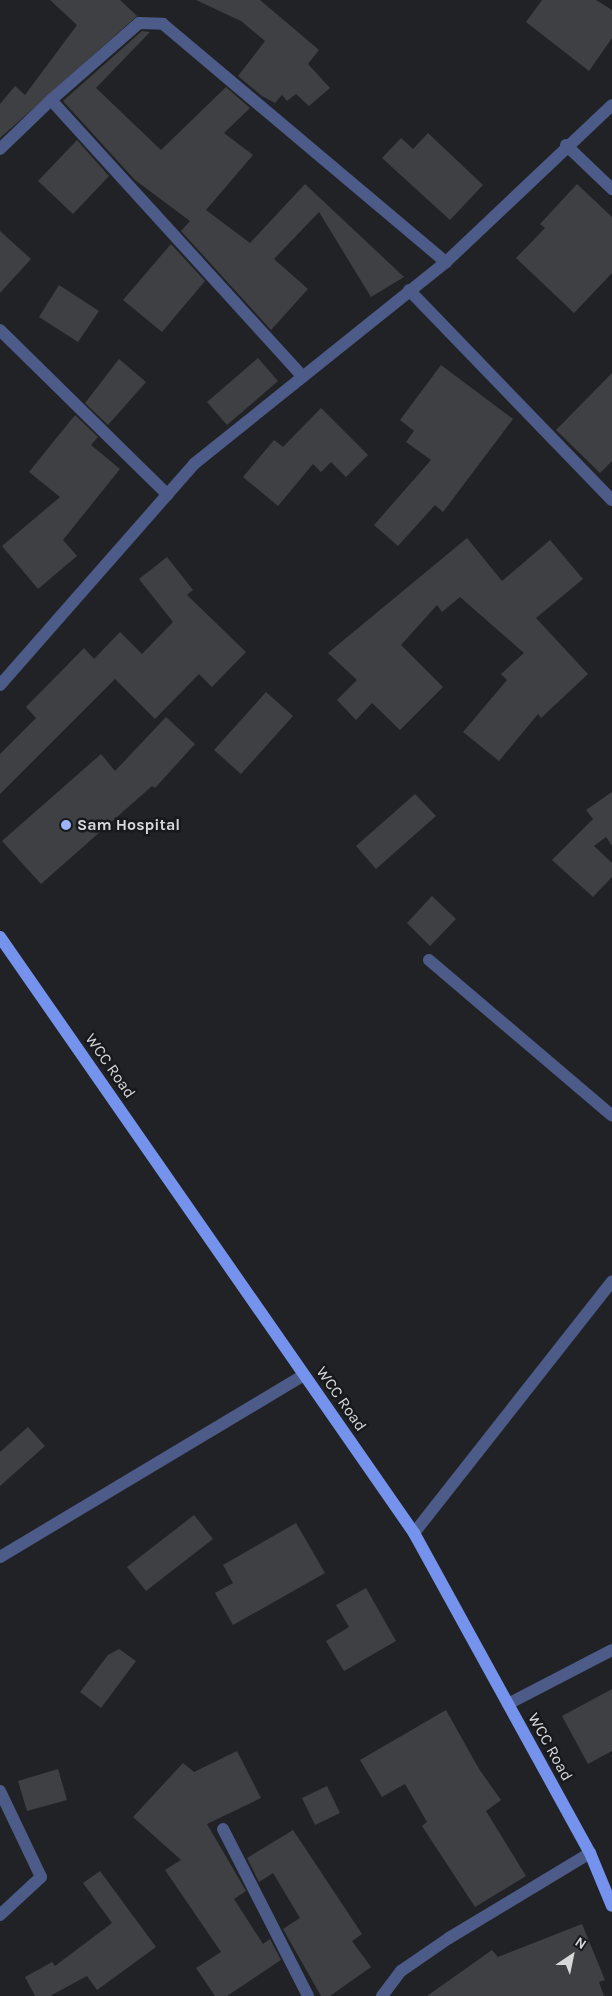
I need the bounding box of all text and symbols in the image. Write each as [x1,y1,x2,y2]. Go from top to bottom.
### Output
place label: Sam Hospital [77,815,180,835]
marker: Sam Hospital [59,818,73,832]
street label: WCC Road [81,1030,139,1102]
street label: WCC Road [312,1363,370,1435]
street label: WCC Road [524,1710,576,1784]
north arrow [547,1931,597,1981]
text: N [572,1933,590,1953]

